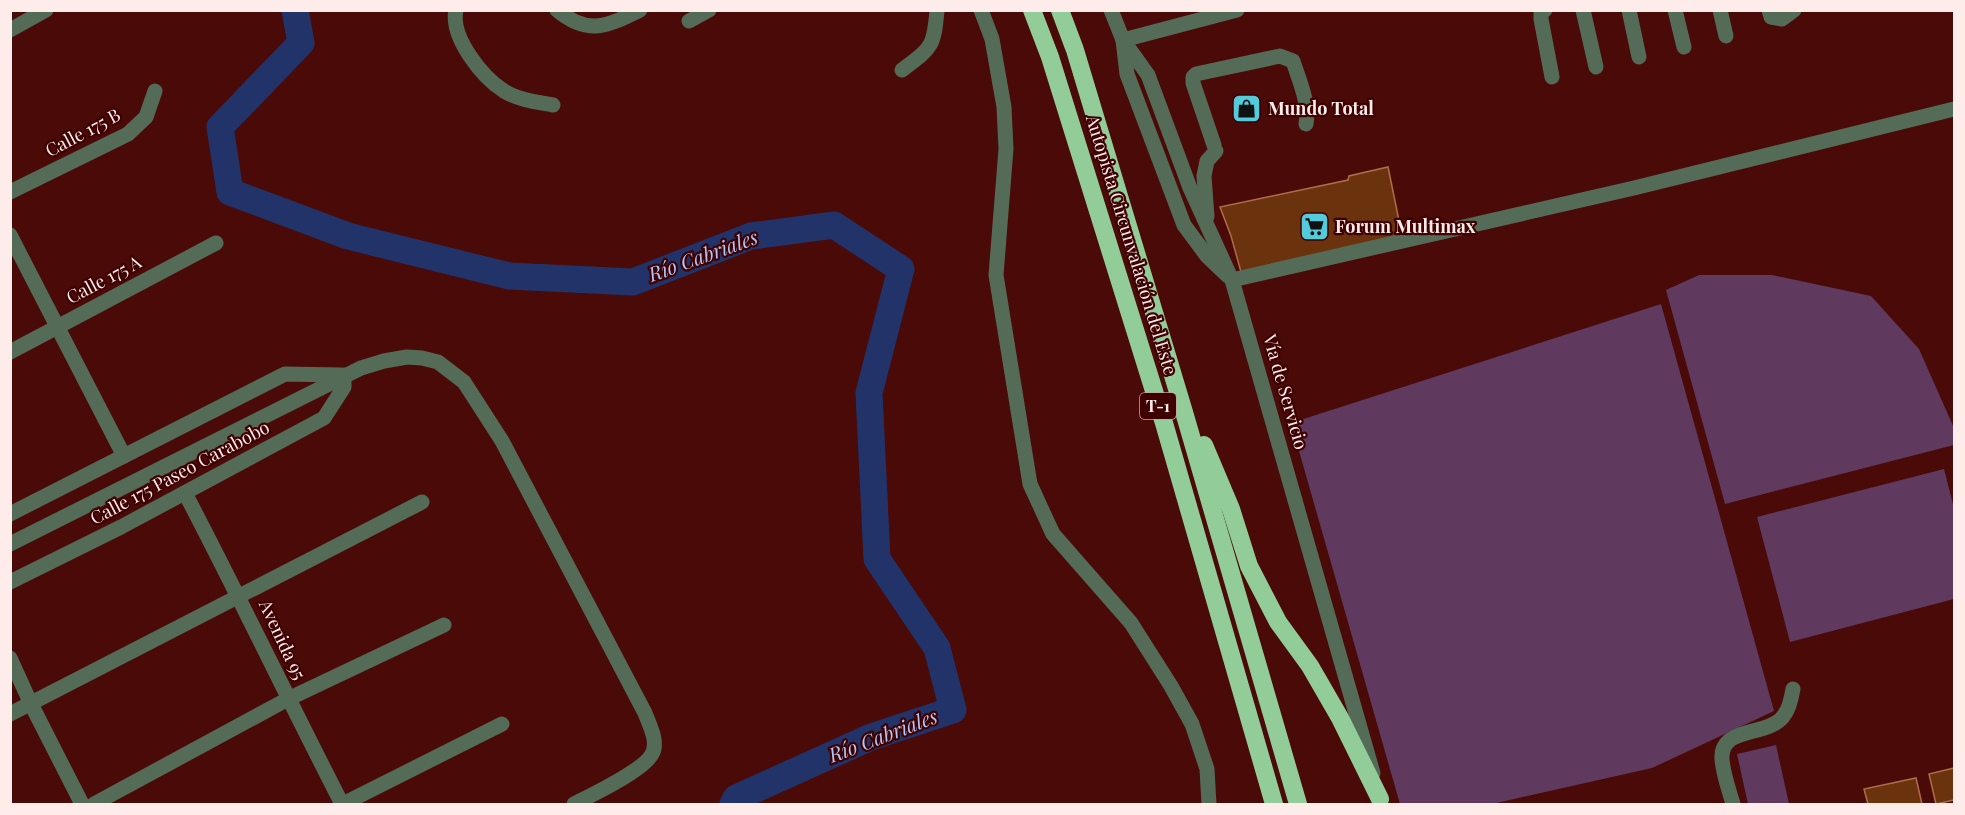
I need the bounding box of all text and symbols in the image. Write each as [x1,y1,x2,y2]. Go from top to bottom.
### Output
shop icon: Mundo Total [1231,93,1263,125]
place label: Mundo Total [1268,96,1374,120]
street label: Calle 175 B [41,102,124,162]
street label: Autopista Circunvalación del Este [1081,111,1183,378]
supermarket icon: Forum Multimax [1298,211,1330,243]
place label: Forum Multimax [1335,214,1476,238]
water label: Río Cabriales [643,222,761,287]
street label: Calle 175 A [62,249,146,309]
street label: Vía de Servicio [1258,330,1314,452]
road number: T-1 [1140,393,1176,419]
street label: Calle 175 Paseo Carabobo [86,415,274,530]
street label: Avenida 95 [254,595,312,683]
water label: Río Cabriales [823,701,941,768]

